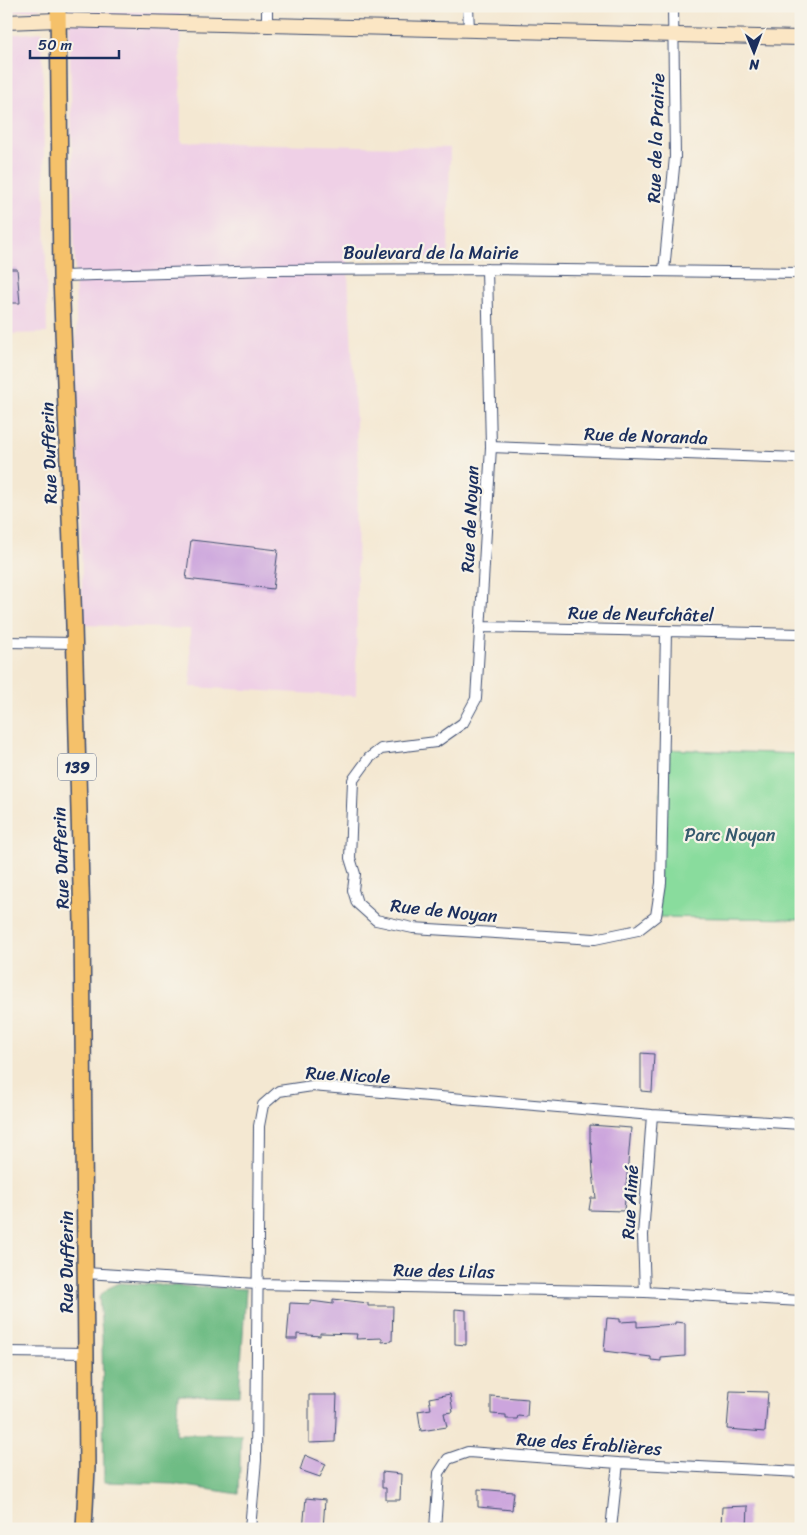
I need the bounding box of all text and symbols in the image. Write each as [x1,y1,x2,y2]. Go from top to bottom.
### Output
scale bar [30,28,119,60]
north arrow [730,28,780,78]
text: 50 m [38,32,73,58]
text: N [749,52,760,77]
street label: Rue de la Prairie [638,72,674,204]
street label: Boulevard de la Mairie [343,237,519,269]
street label: Rue Dufferin [31,401,67,505]
street label: Rue de Noranda [584,418,708,454]
street label: Rue de Noyan [451,464,489,573]
street label: Rue de Neufchâtel [568,597,715,631]
road number: 139 [58,754,96,780]
street label: Rue Dufferin [43,806,79,910]
park label: Parc Noyan [685,819,776,851]
street label: Rue de Noyan [389,889,499,933]
street label: Rue Nicole [305,1057,391,1093]
street label: Rue Aimé [612,1164,648,1240]
street label: Rue Dufferin [51,1211,83,1313]
street label: Rue des Lilas [393,1254,496,1288]
street label: Rue des Érablières [515,1423,663,1465]

